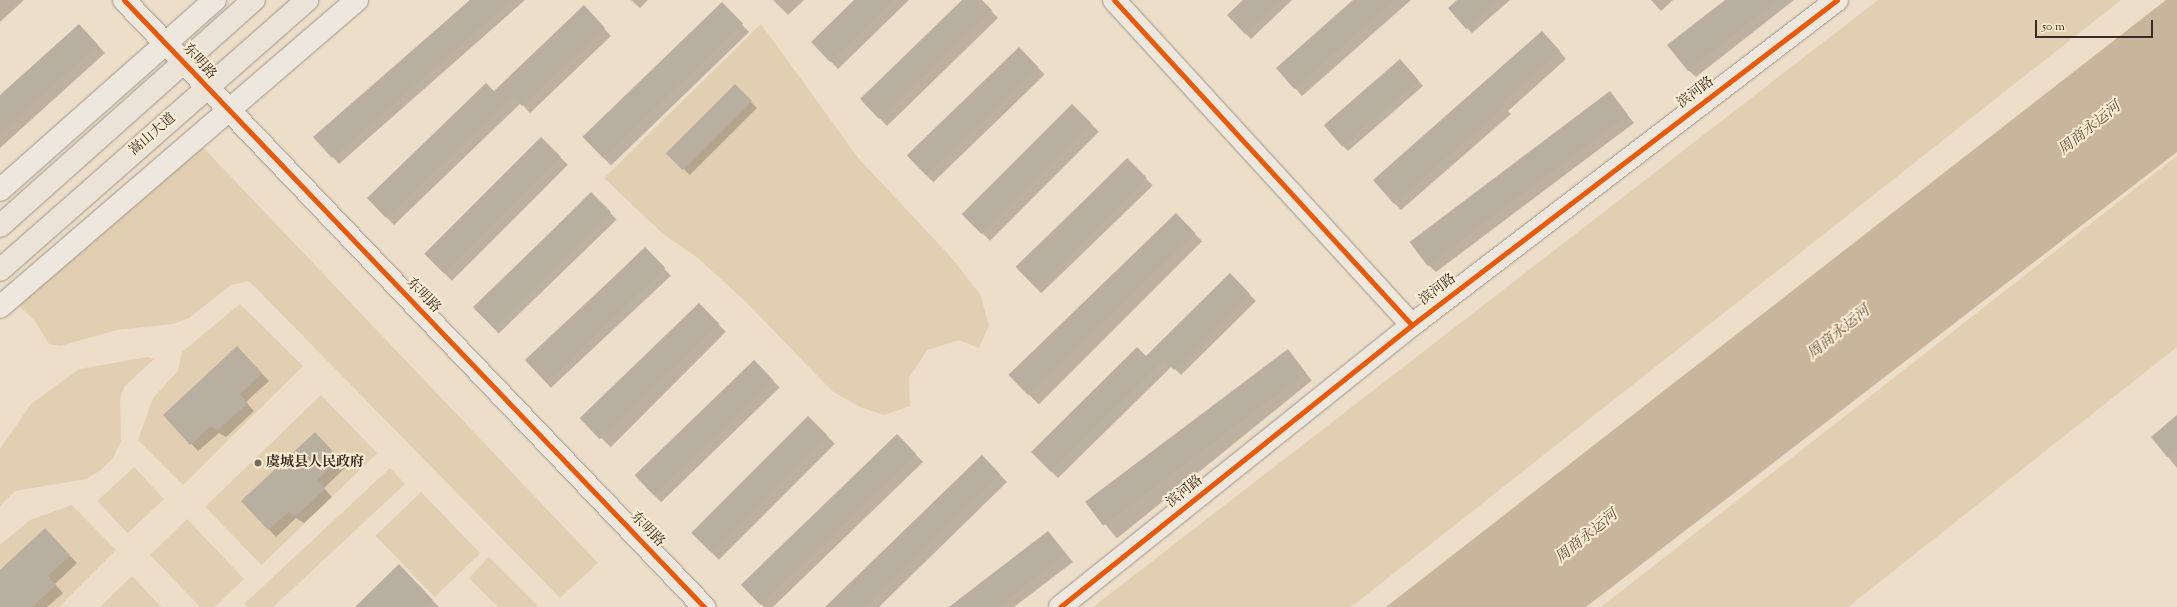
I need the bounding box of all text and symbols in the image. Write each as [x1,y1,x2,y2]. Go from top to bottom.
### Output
scale bar [2037,12,2155,38]
text: 50 m [2042,18,2065,36]
street label: 东明路 [179,41,219,83]
street label: 滨河路 [1674,74,1718,112]
water label: 周商永运河 [2055,98,2125,160]
street label: 嵩山大道 [126,110,180,160]
street label: 滨河路 [1416,271,1460,309]
street label: 东明路 [402,275,444,317]
water label: 周商永运河 [1804,302,1874,364]
place label: 虞城县人民政府 [266,455,364,471]
marker: 虞城县人民政府 [253,458,263,468]
street label: 滨河路 [1163,472,1207,512]
water label: 周商永运河 [1552,506,1622,568]
street label: 东明路 [626,509,668,551]

